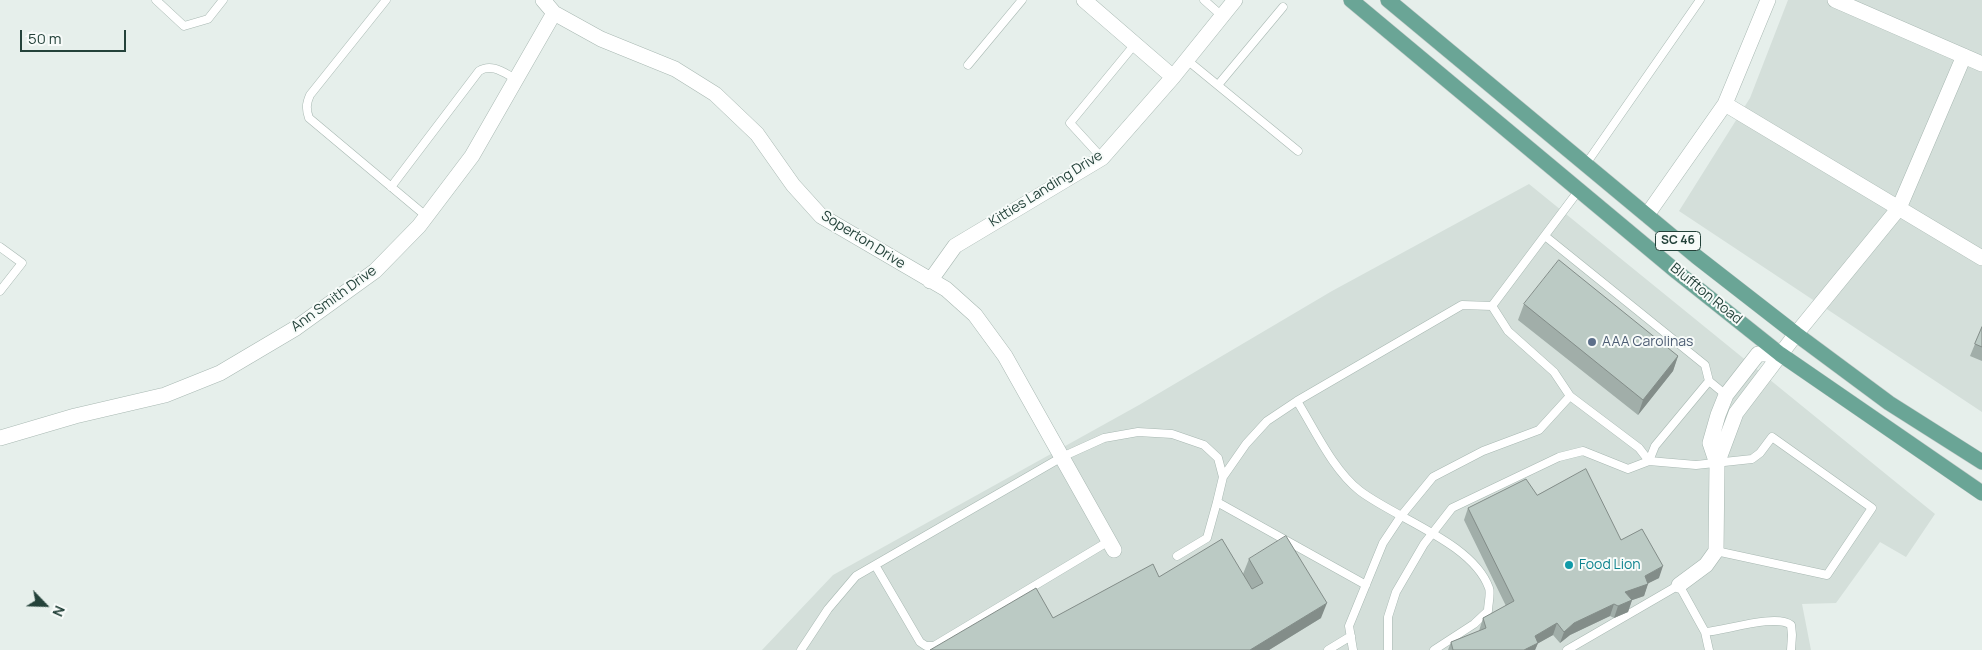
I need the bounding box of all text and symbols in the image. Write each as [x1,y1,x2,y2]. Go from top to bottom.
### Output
scale bar [22,20,129,52]
text: 50 m [28,28,62,49]
street label: Kitties Landing Drive [986,147,1106,231]
street label: Soperton Drive [818,207,908,273]
road number: SC 46 [1656,232,1700,250]
street label: Bluffton Road [1667,260,1745,328]
street label: Ann Smith Drive [288,262,380,336]
place label: AAA Carolinas [1602,334,1693,350]
marker: AAA Carolinas [1586,336,1598,348]
place label: Food Lion [1579,557,1641,573]
marker: Food Lion [1563,559,1575,571]
north arrow [20,580,70,630]
text: N [48,603,70,620]

